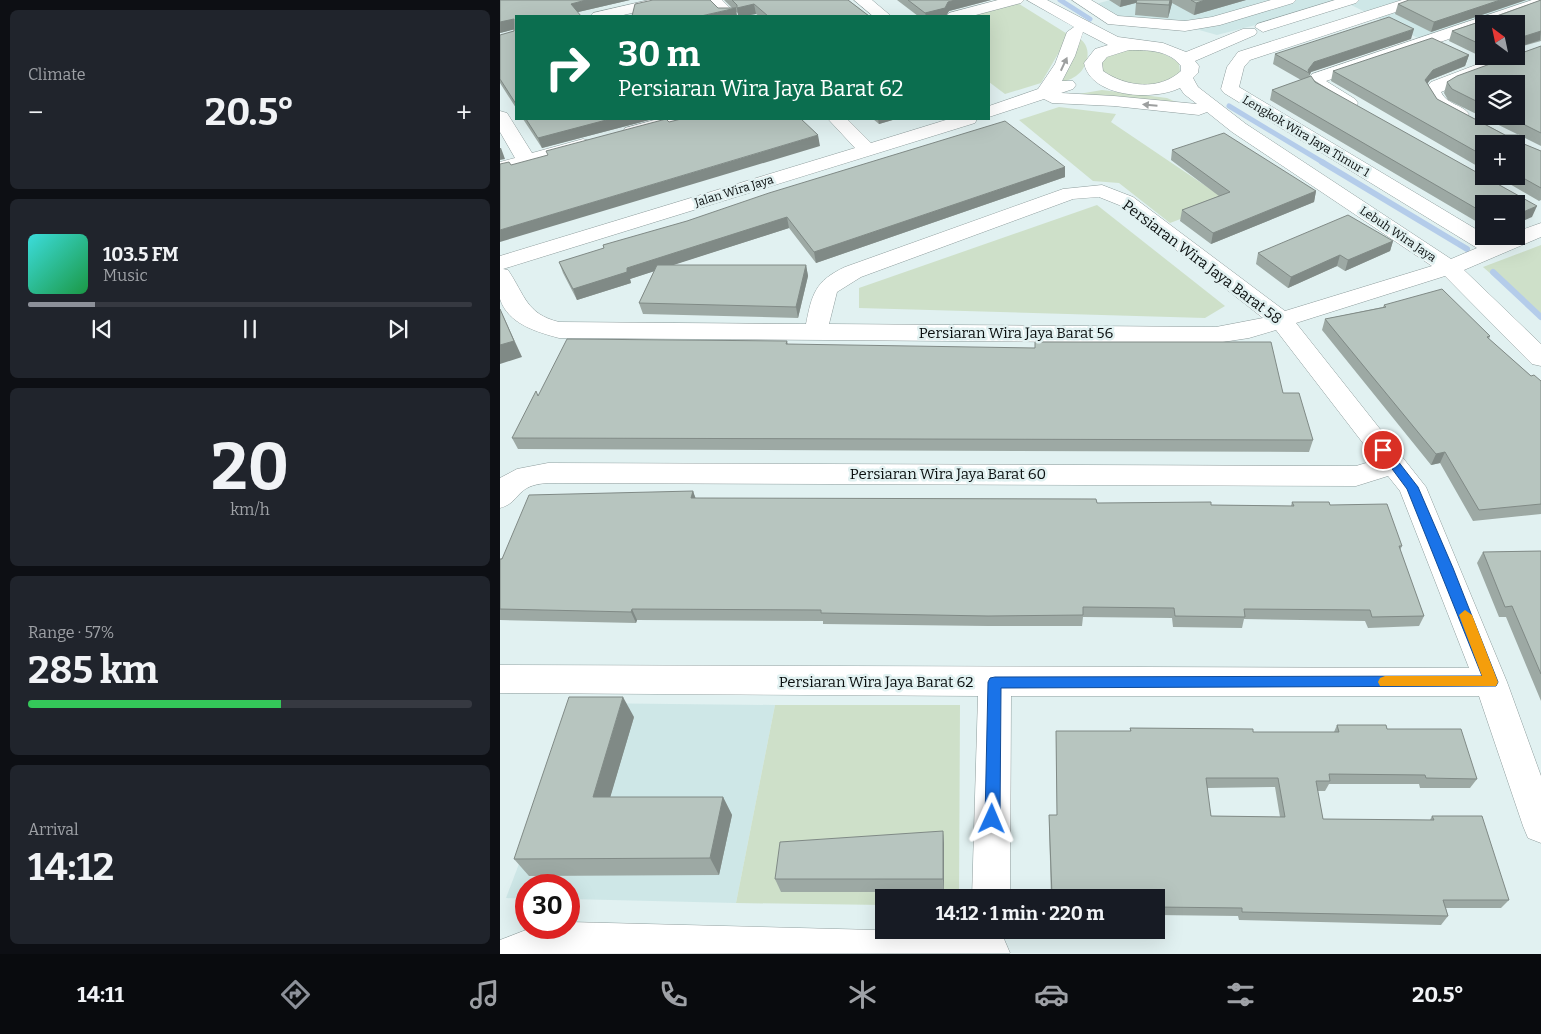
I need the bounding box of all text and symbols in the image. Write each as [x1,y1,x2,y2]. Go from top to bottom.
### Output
north arrow [1475,15,1525,65]
map controls [1475,15,1525,245]
text: 30 m [618,33,700,75]
icon: right [535,35,600,100]
one-way arrow [1060,57,1068,71]
text: Climate [28,65,86,84]
text: Persiaran Wira Jaya Barat 62 [618,75,904,102]
button: layers [1475,75,1525,125]
text: 20.5° [205,89,295,135]
street label: Lengkok Wira Jaya Timur 1 [1240,92,1372,180]
text: − [28,96,43,129]
text: + [456,96,472,129]
one-way arrow [1142,100,1158,108]
button: + [1475,135,1525,185]
street label: Jalan Wira Jaya [692,172,776,210]
button: − [1475,195,1525,245]
street label: Persiaran Wira Jaya Barat 58 [1119,196,1285,328]
street label: Lebuh Wira Jaya [1357,203,1439,265]
text: 103.5 FM [103,243,179,266]
text: Music [103,266,148,285]
icon: previous [88,315,116,343]
icon: pause [236,315,264,343]
icon: next [384,315,412,343]
street label: Persiaran Wira Jaya Barat 56 [919,324,1114,342]
text: 20 [211,428,289,506]
pin [1362,429,1404,471]
icon: arrive [1369,436,1397,464]
street label: Persiaran Wira Jaya Barat 60 [850,465,1046,483]
text: km/h [230,500,270,519]
text: Range · 57% [28,623,114,642]
text: 285 km [28,647,158,693]
street label: Persiaran Wira Jaya Barat 62 [779,673,973,691]
position arrow [965,792,1017,844]
text: Arrival [28,820,79,839]
text: 14:12 [28,844,114,890]
speed limit sign: 30 [515,874,580,939]
text: 14:12 · 1 min · 220 m [936,902,1104,925]
icon: directions [278,977,313,1012]
icon: music [467,977,502,1012]
icon: phone [656,977,691,1012]
icon: climate [845,977,880,1012]
icon: car [1034,977,1069,1012]
icon: filters [1223,977,1258,1012]
text: 14:11 [77,981,124,1008]
text: 20.5° [1412,981,1464,1008]

